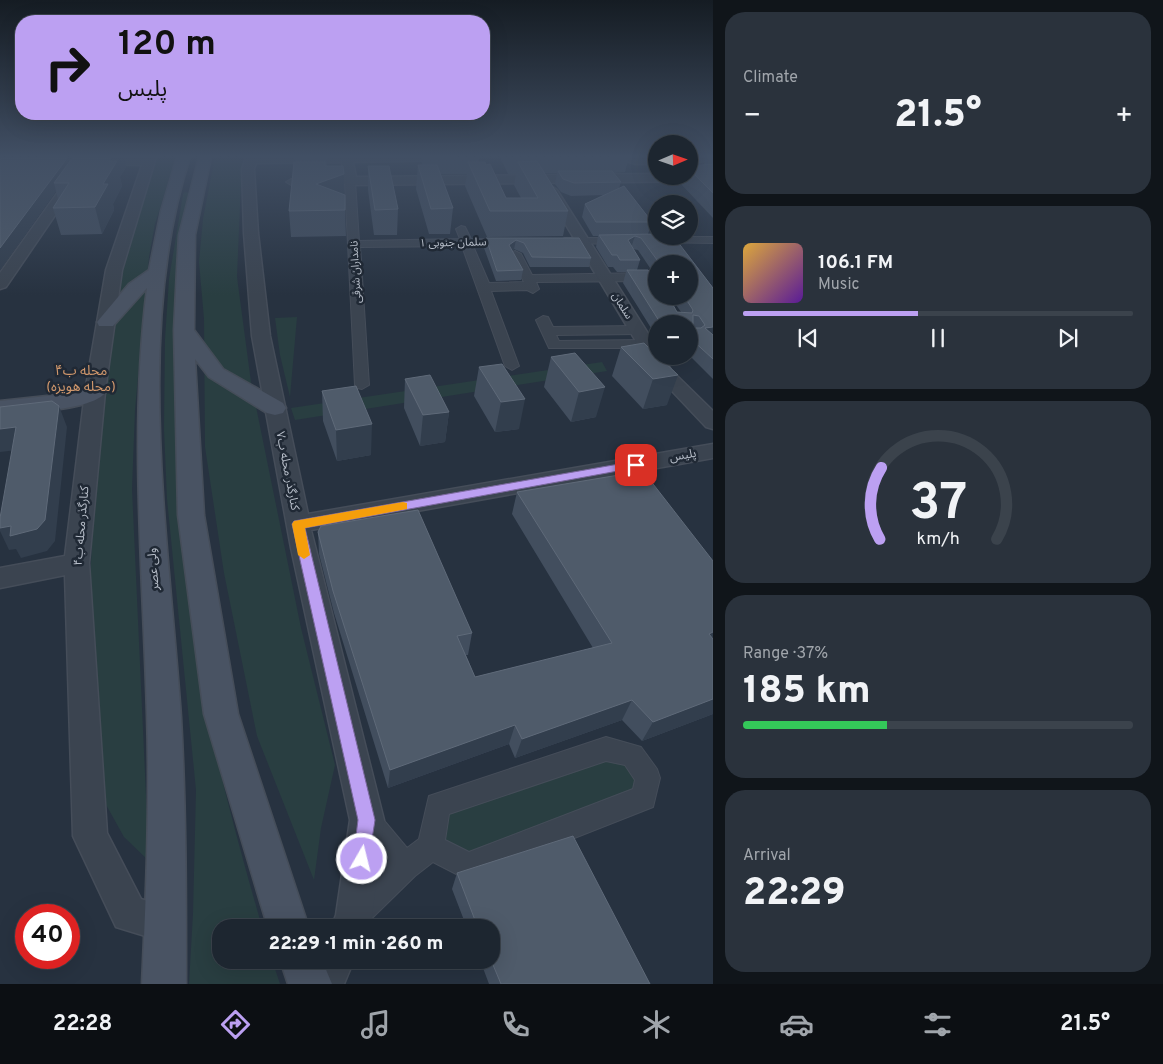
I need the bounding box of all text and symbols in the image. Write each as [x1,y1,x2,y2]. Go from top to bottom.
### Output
text: 120 m [118,23,216,67]
icon: right [35,35,100,100]
text: Climate [743,68,798,88]
text: پلیس [118,77,167,104]
text: 21.5° [894,92,982,141]
text: − [743,99,761,135]
text: + [1115,99,1133,135]
north arrow [648,135,698,185]
map controls [648,135,698,365]
button: layers [648,195,698,245]
street label: سلمان جنوبی ۱ [419,235,487,251]
street label: نامداران شرقی [347,240,365,304]
text: 106.1 FM [818,251,893,275]
button: + [648,255,698,305]
text: Music [818,275,859,295]
street label: سلمان [608,290,636,322]
button: − [648,315,698,365]
icon: previous [794,324,822,352]
icon: pause [924,324,952,352]
icon: next [1054,324,1082,352]
district label: محله ب۴ (محله هویزه) [46,363,116,396]
street label: کنارگذر محله ب۷ [272,430,303,513]
pin [615,444,657,486]
street label: پلیس [668,446,698,466]
icon: arrive [622,451,650,479]
text: 37 [909,472,967,538]
street label: کنارگذر محله ب۴ [71,484,94,567]
text: km/h [916,528,960,551]
street label: ولی عصر [145,547,164,592]
text: Range · 37% [743,644,828,664]
text: 185 km [743,668,871,717]
position arrow [335,832,387,884]
text: Arrival [743,846,791,866]
text: 22:29 [743,870,846,919]
speed limit sign: 40 [15,904,80,969]
text: 22:29 · 1 min · 260 m [269,932,443,956]
icon: directions [218,1007,253,1042]
icon: music [358,1007,393,1042]
icon: phone [498,1007,533,1042]
icon: climate [639,1007,674,1042]
icon: car [779,1007,814,1042]
icon: filters [920,1007,955,1042]
text: 22:28 [53,1011,112,1038]
text: 21.5° [1060,1011,1110,1038]

